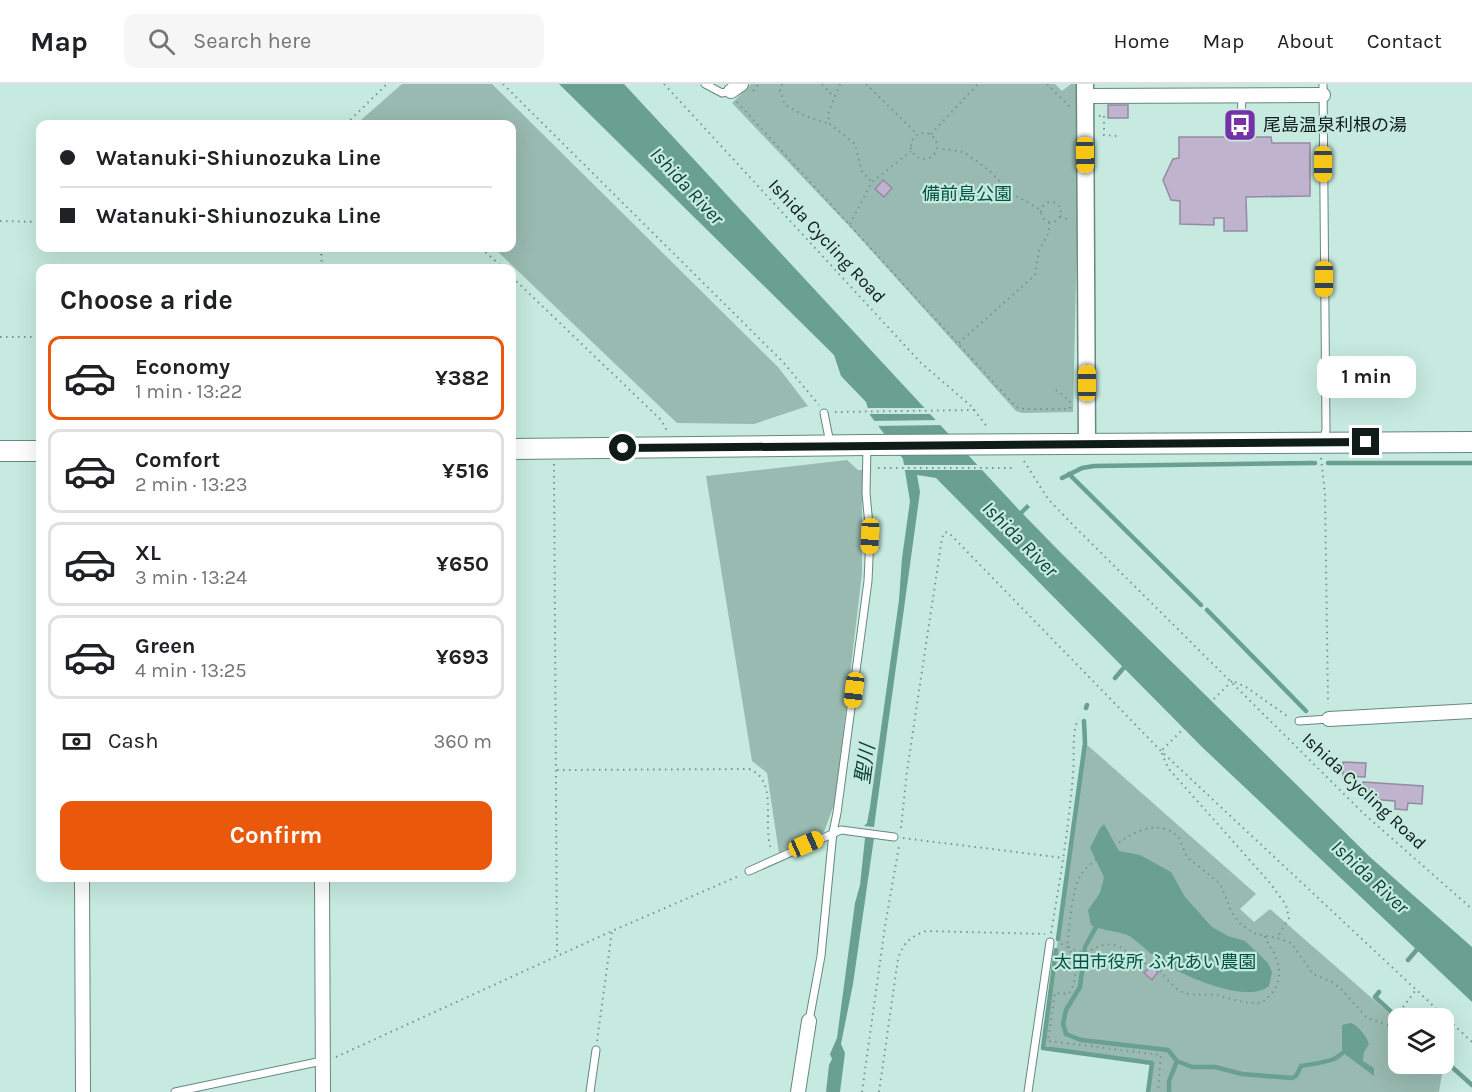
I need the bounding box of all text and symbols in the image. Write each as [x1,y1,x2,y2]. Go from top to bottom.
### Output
search box [124,14,544,68]
text: Map [30,25,88,58]
icon: search [145,25,178,58]
text: Search here [193,28,311,54]
text: Home [1114,29,1170,53]
text: Map [1203,29,1244,53]
text: About [1277,29,1334,53]
text: Contact [1367,29,1442,53]
bus stop icon: 尾島温泉利根の湯 [1222,107,1258,143]
place label: 尾島温泉利根の湯 [1263,114,1407,136]
car [1076,137,1094,173]
water label: Ishida River [645,143,729,230]
text: Watanuki-Shiunozuka Line [96,145,381,171]
car [1314,146,1332,182]
street label: Ishida Cycling Road [764,174,890,308]
park label: 備前島公園 [922,183,1012,205]
text: Watanuki-Shiunozuka Line [96,203,381,229]
car [1315,261,1333,297]
text: Choose a ride [60,284,233,316]
icon: car [63,351,117,405]
text: Economy [135,354,230,380]
callout: 1 min [1316,355,1416,397]
text: ¥382 [435,365,489,391]
car [1078,365,1096,401]
text: 1 min [1341,365,1392,388]
text: 1 min · 13:22 [135,380,242,403]
route end [1352,428,1379,455]
route start [609,434,636,461]
icon: car [63,444,117,498]
text: Comfort [135,447,220,473]
text: ¥516 [442,458,489,484]
text: 2 min · 13:23 [135,473,248,496]
water label: Ishida River [977,496,1063,582]
car [860,518,880,554]
icon: car [63,537,117,591]
text: XL [135,540,161,566]
text: ¥650 [436,551,489,577]
text: 3 min · 13:24 [135,566,247,589]
icon: car [63,630,117,684]
text: Green [135,633,196,659]
text: ¥693 [436,644,489,670]
text: 4 min · 13:25 [135,659,247,682]
car [843,671,865,709]
icon: cash [60,725,93,758]
text: Cash [108,728,158,754]
street label: Ishida Cycling Road [1297,728,1431,854]
text: 360 m [433,730,492,753]
water label: 聖川 [851,741,879,785]
button: Confirm [60,801,492,870]
car [786,828,826,860]
water label: Ishida River [1327,835,1414,919]
park label: 太田市役所 ふれあい農園 [1054,951,1256,973]
map controls [1388,1008,1454,1074]
button: layers [1388,1008,1454,1074]

